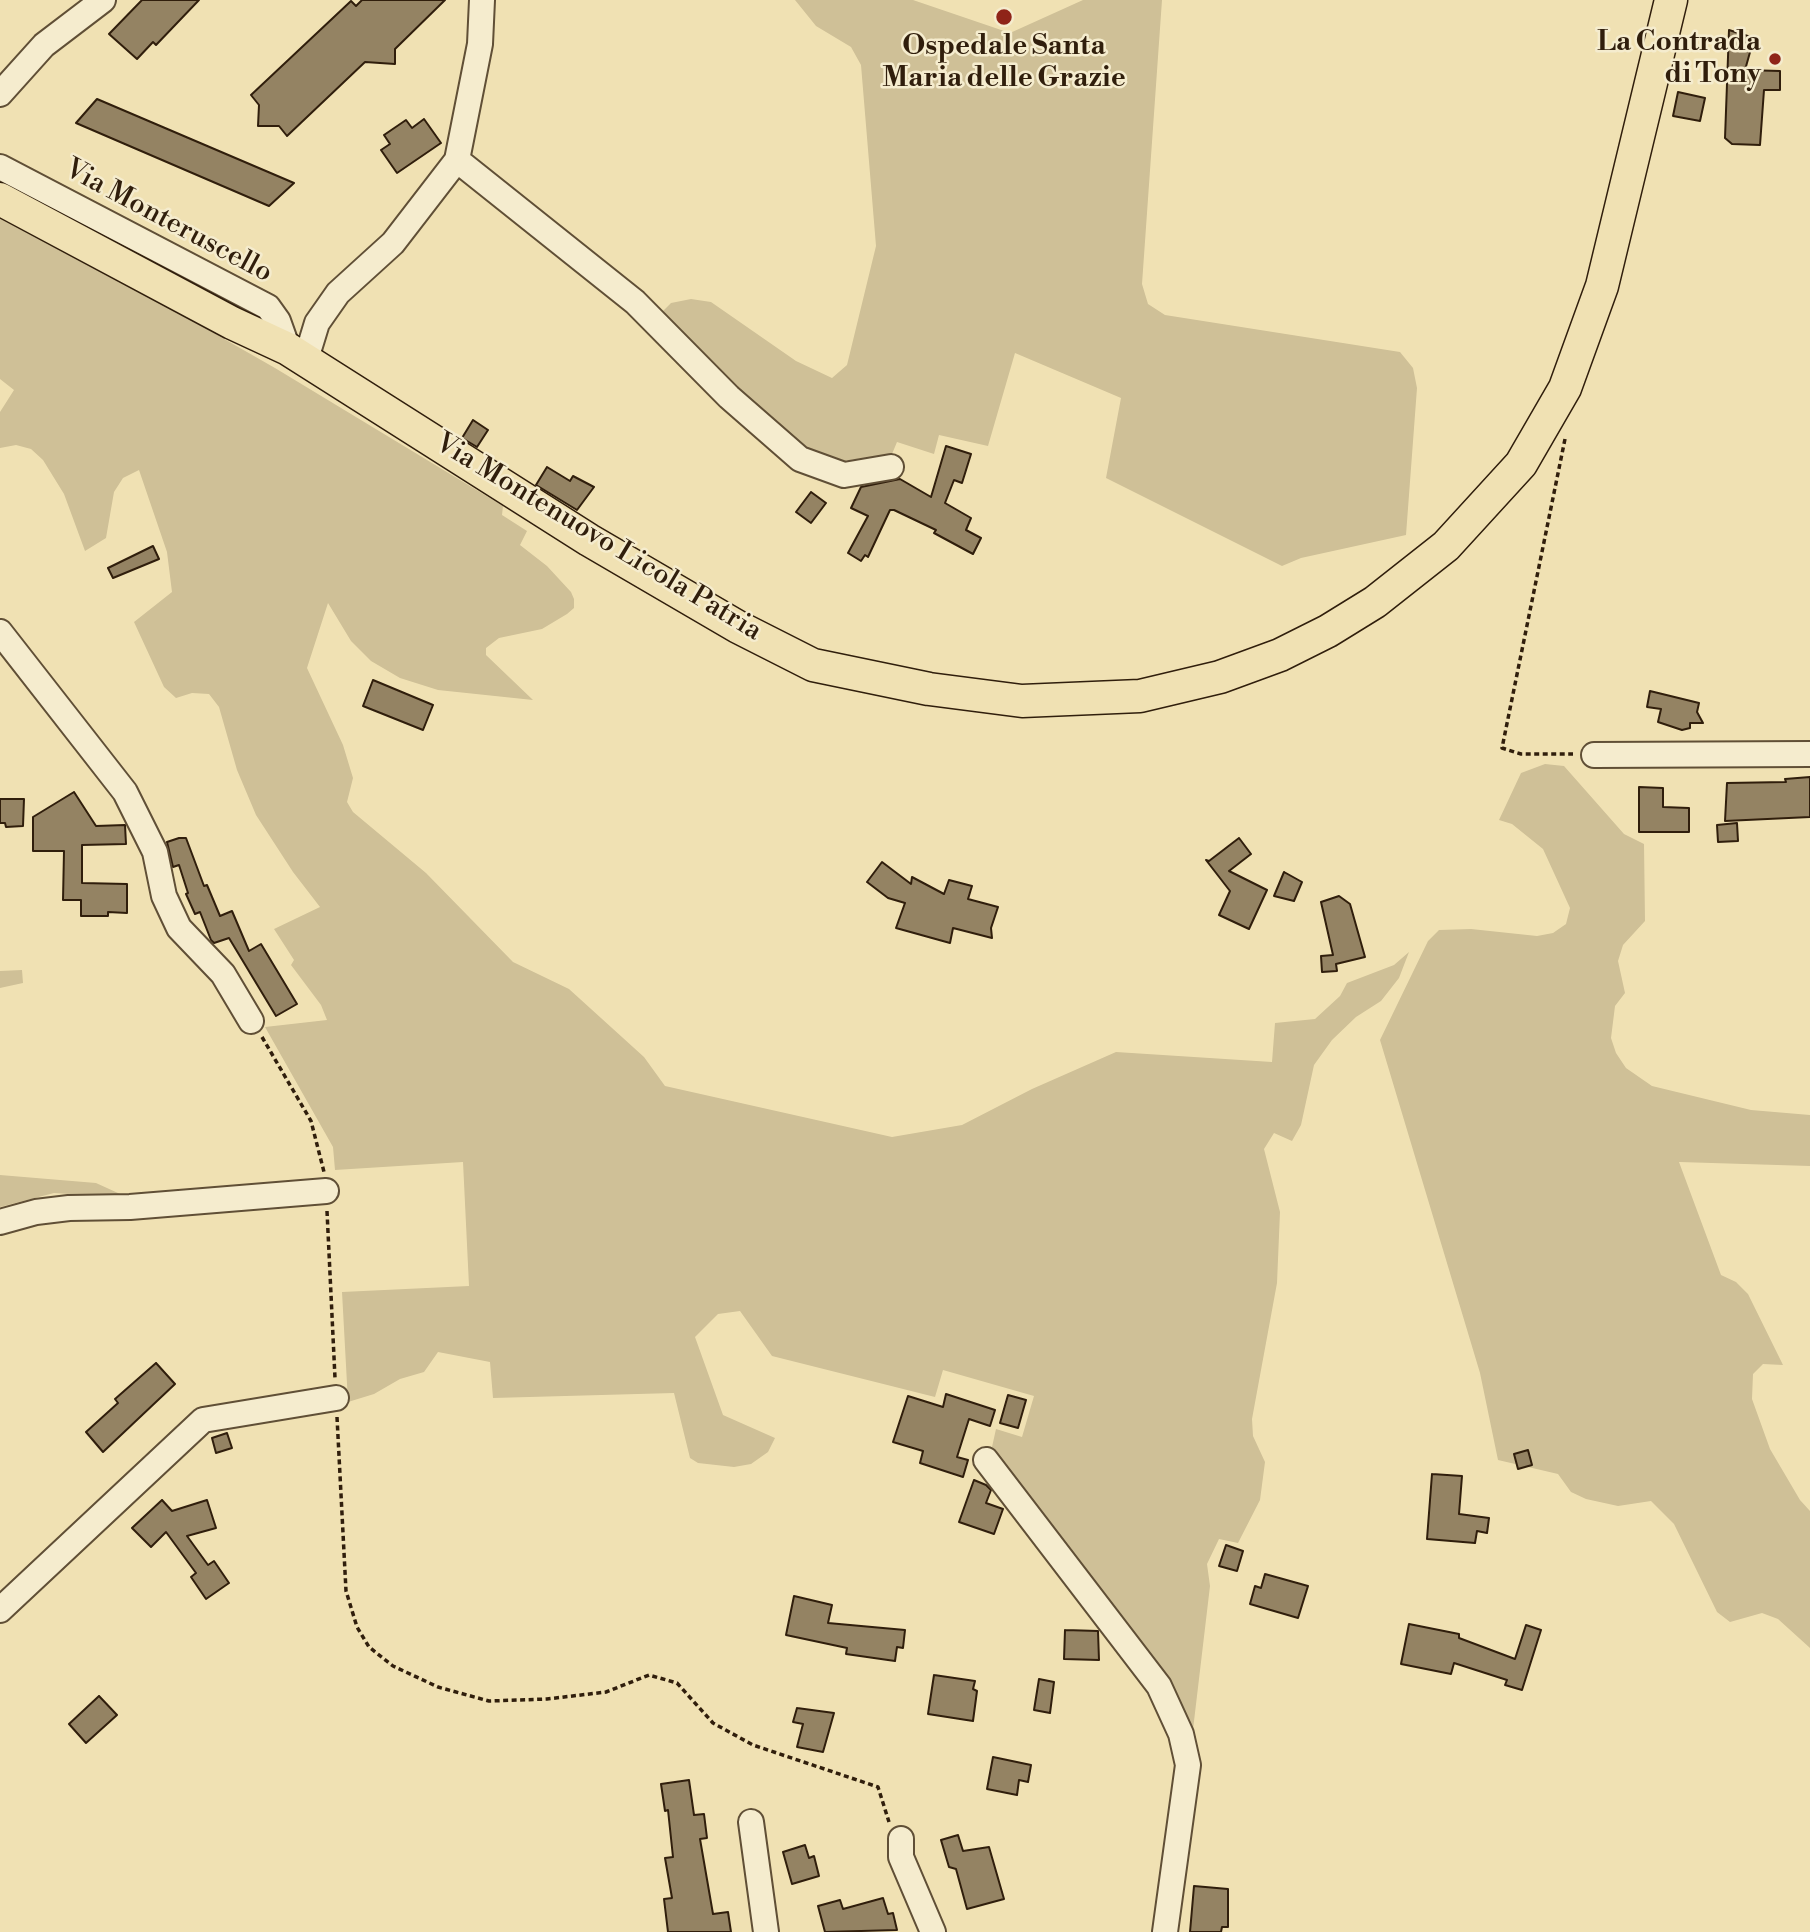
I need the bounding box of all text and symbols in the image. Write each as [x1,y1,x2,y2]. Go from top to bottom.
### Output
marker: Ospedale Santa Maria delle Grazie [994,7,1014,27]
place label: La Contrada di Tony [1597,26,1761,92]
place label: Ospedale Santa Maria delle Grazie [882,30,1126,96]
marker: La Contrada di Tony [1767,51,1783,67]
street label: Via Monteruscello [58,153,278,291]
street label: Via Montenuovo Licola Patria [429,427,767,649]

